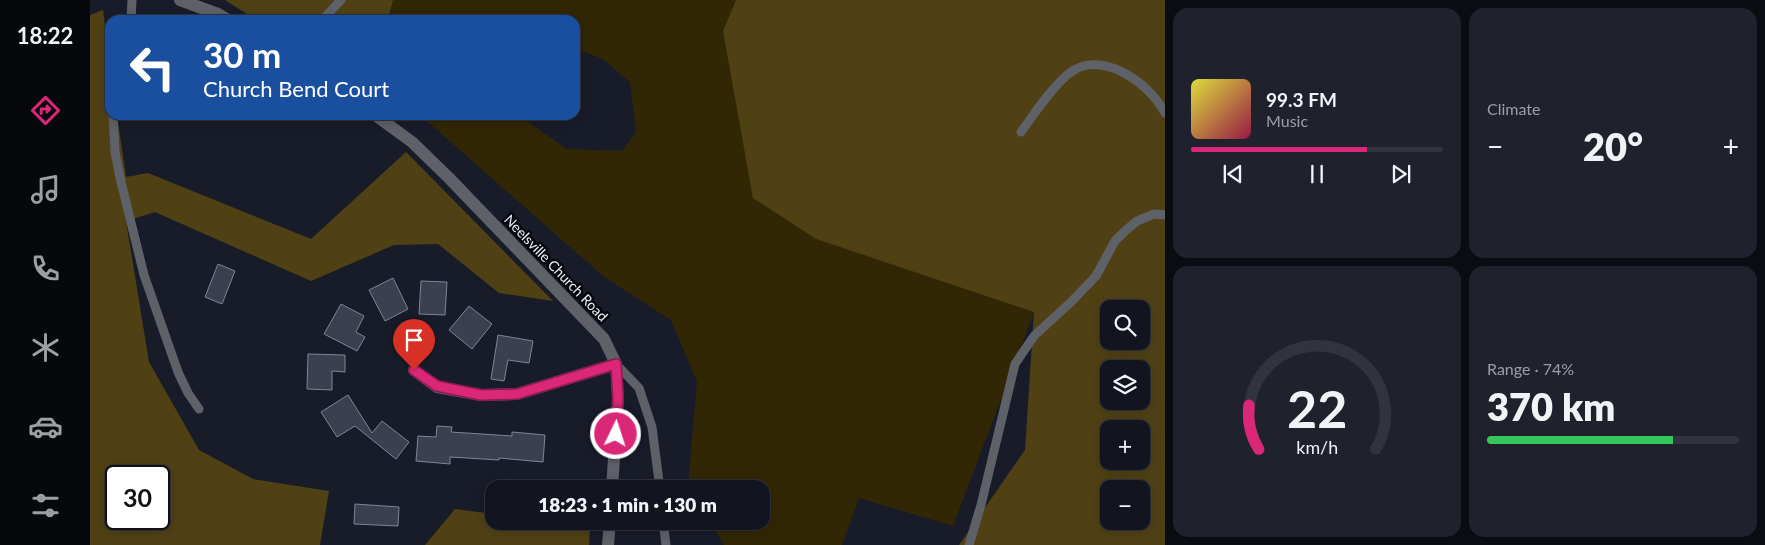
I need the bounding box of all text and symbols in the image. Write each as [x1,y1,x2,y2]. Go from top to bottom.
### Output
text: 18:22 [17,22,73,49]
text: 30 m [203,33,281,75]
icon: left [120,35,185,100]
text: Church Bend Court [203,75,389,102]
text: 99.3 FM [1266,88,1337,111]
icon: directions [28,93,63,128]
text: Climate [1487,99,1540,118]
text: Music [1266,111,1308,130]
text: 20° [1583,123,1643,169]
text: − [1487,129,1503,163]
text: + [1723,129,1739,163]
icon: previous [1219,160,1247,188]
icon: pause [1303,160,1331,188]
icon: next [1387,160,1415,188]
icon: music [28,172,63,207]
street label: Neelsville Church Road [501,211,612,324]
icon: phone [28,251,63,286]
map controls [1100,300,1150,530]
button: search [1100,300,1150,350]
pin [393,319,435,370]
icon: arrive [400,326,428,354]
icon: climate [28,330,63,365]
text: Range · 74% [1487,359,1574,378]
button: layers [1100,360,1150,410]
text: 22 [1287,377,1347,439]
text: 370 km [1487,383,1615,429]
position arrow [589,407,641,459]
icon: car [28,409,63,444]
button: + [1100,420,1150,470]
text: km/h [1296,436,1338,458]
speed limit sign: 30 [105,465,170,530]
button: − [1100,480,1150,530]
icon: filters [28,488,63,523]
text: 18:23 · 1 min · 130 m [538,493,717,516]

